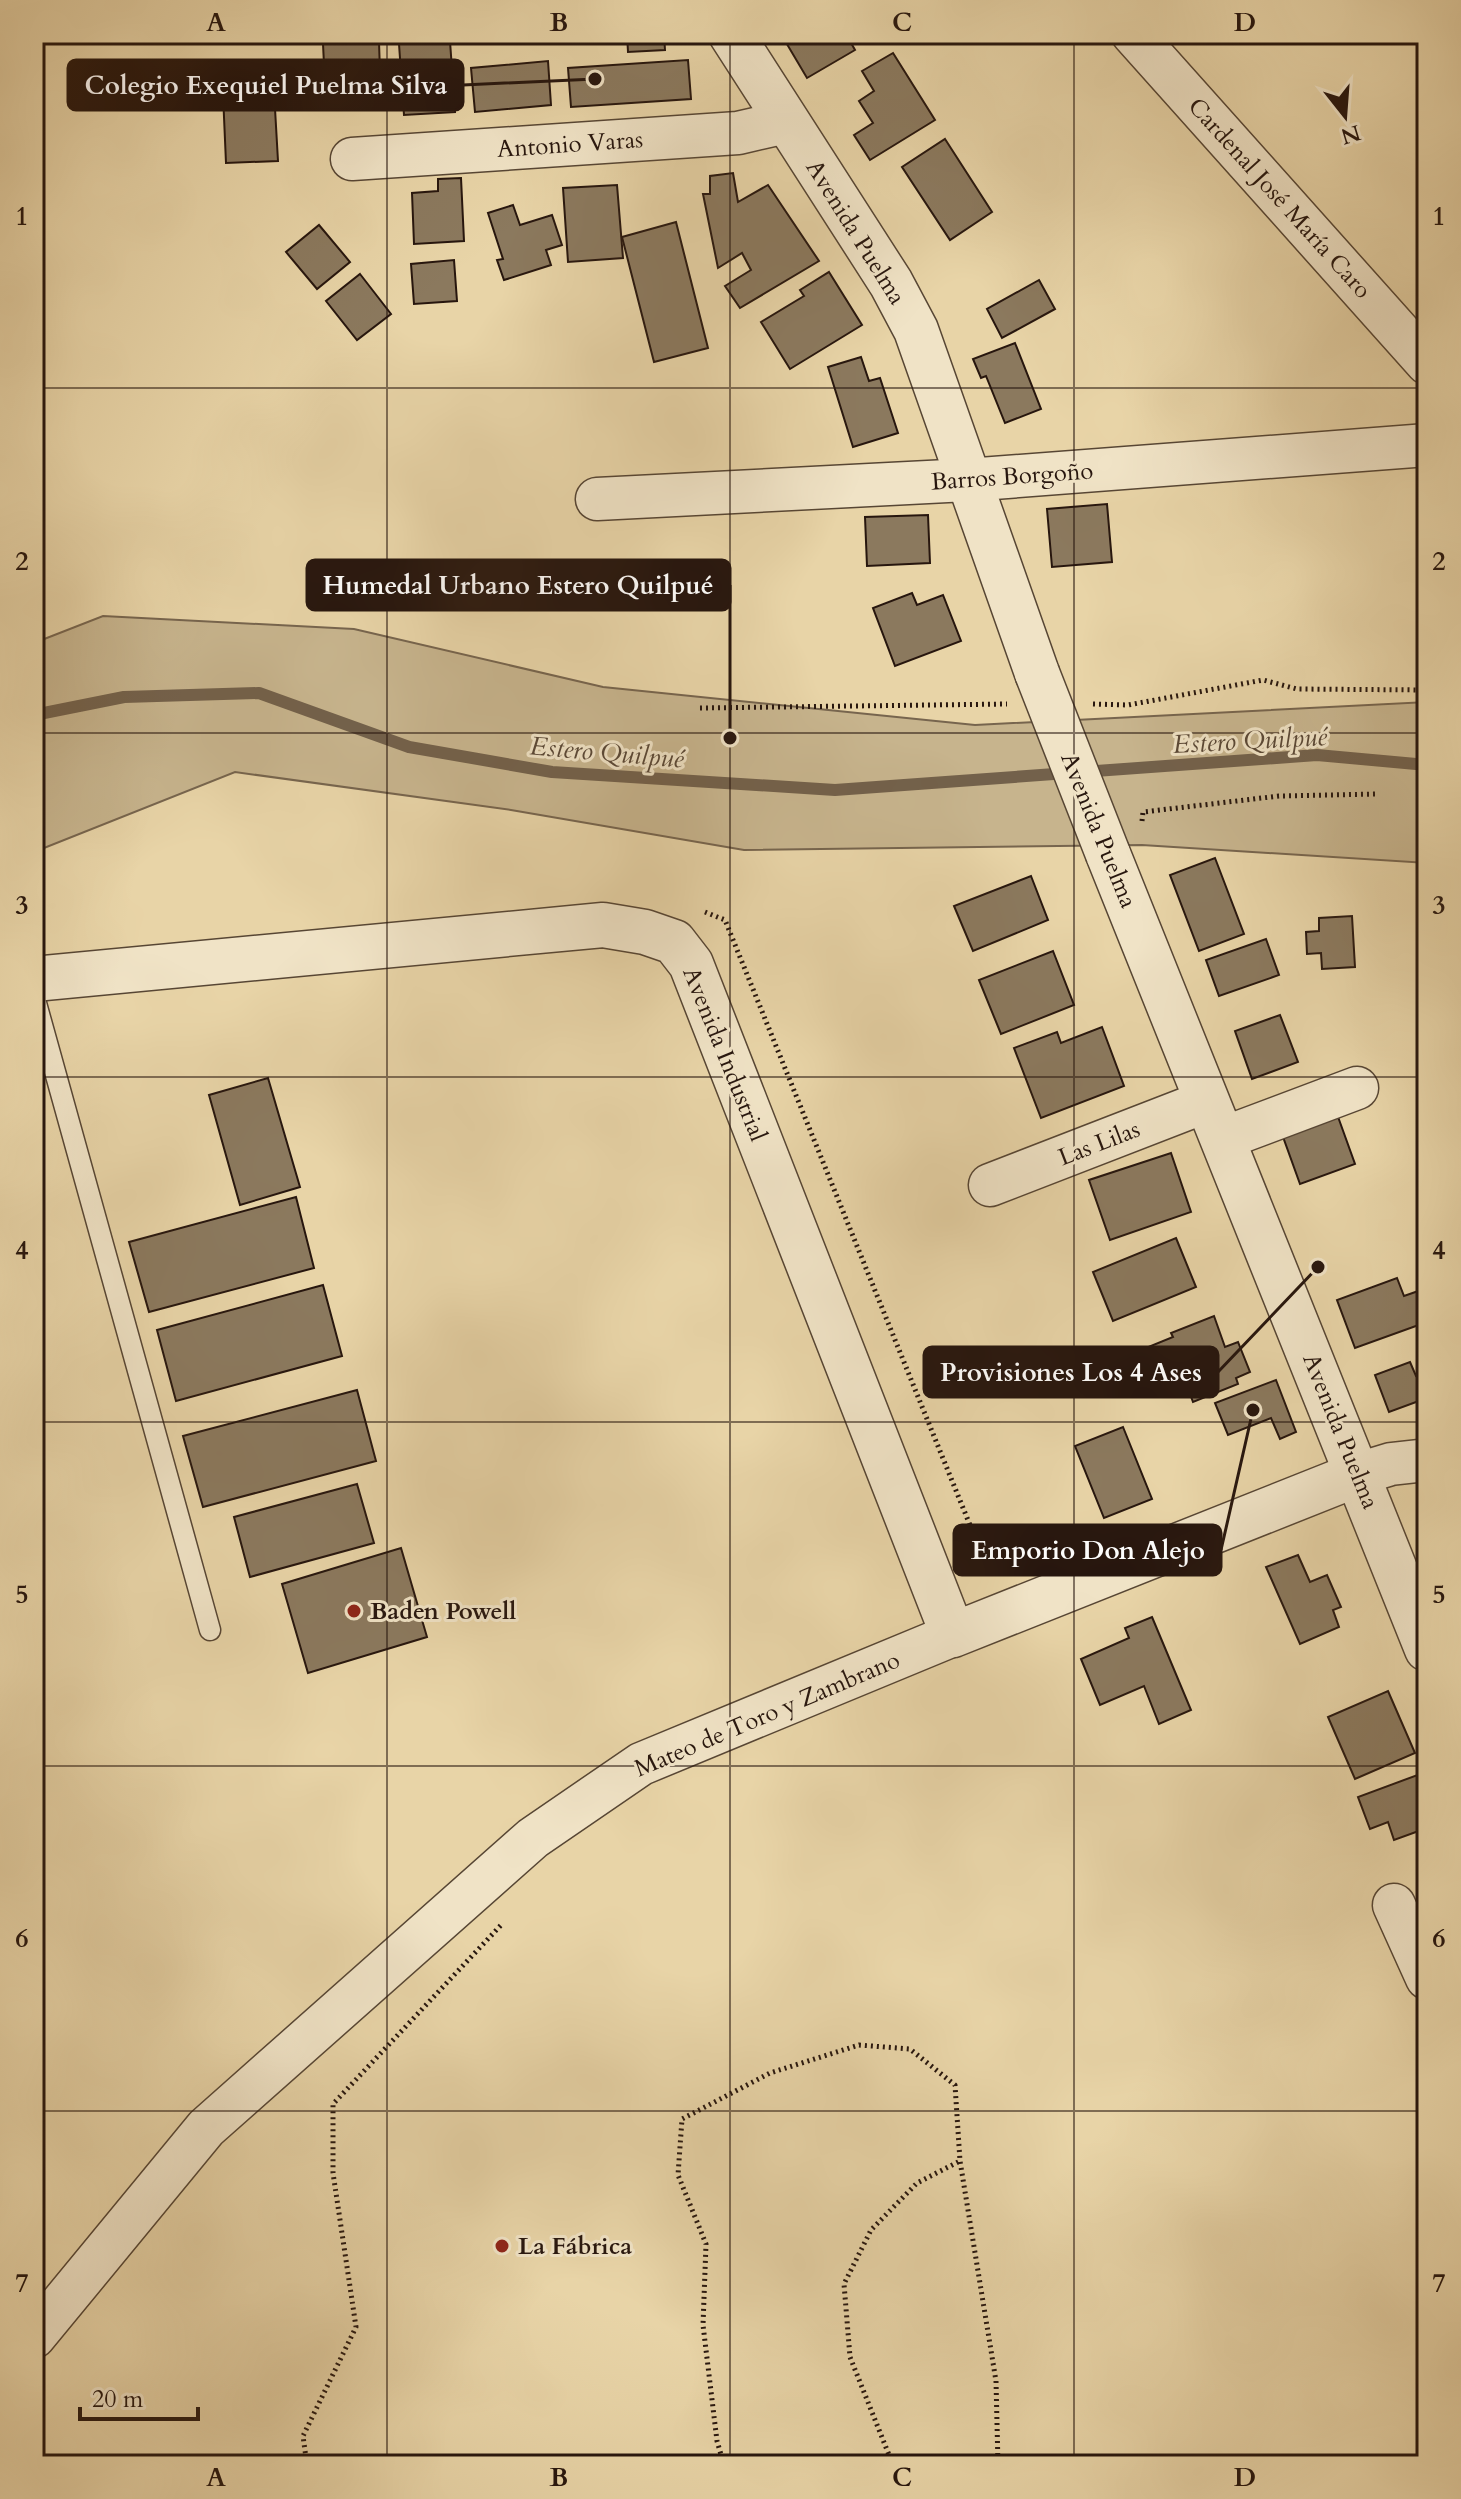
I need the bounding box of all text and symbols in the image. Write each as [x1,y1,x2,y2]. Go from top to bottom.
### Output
text: A [206,5,226,40]
text: B [550,5,568,40]
text: C [892,5,912,40]
text: D [1234,5,1256,40]
callout: Colegio Exequiel Puelma Silva [68,60,463,110]
text: Colegio Exequiel Puelma Silva [85,68,448,103]
north arrow [1305,76,1385,156]
street label: Cardenal José María Caro [1180,91,1379,306]
text: N [1337,117,1364,151]
street label: Antonio Varas [496,123,644,166]
street label: Avenida Puelma [798,153,914,312]
text: 1 [15,199,29,234]
text: 1 [1432,199,1446,234]
street label: Barros Borgoño [930,454,1094,499]
text: 2 [15,544,29,579]
text: 2 [1432,544,1446,579]
callout: Humedal Urbano Estero Quilpué [307,560,730,610]
text: Humedal Urbano Estero Quilpué [322,568,714,603]
water label: Estero Quilpué [1172,719,1330,762]
water label: Estero Quilpué [529,728,687,777]
street label: Avenida Puelma [1052,747,1145,913]
text: 3 [15,888,29,923]
text: 3 [1432,888,1446,923]
street label: Avenida Industrial [674,962,775,1146]
street label: Las Lilas [1054,1113,1145,1174]
text: 4 [15,1233,29,1268]
text: 4 [1432,1233,1446,1268]
callout: Provisiones Los 4 Ases [924,1347,1218,1397]
street label: Avenida Puelma [1294,1348,1387,1514]
text: Provisiones Los 4 Ases [940,1355,1202,1390]
callout: Emporio Don Alejo [954,1525,1221,1575]
text: Emporio Don Alejo [971,1533,1205,1568]
text: 5 [15,1577,29,1612]
text: 5 [1432,1577,1446,1612]
place label: Baden Powell [370,1595,516,1628]
marker: Baden Powell [345,1602,363,1620]
street label: Mateo de Toro y Zambrano [629,1644,905,1785]
text: 6 [15,1921,29,1956]
text: 6 [1432,1921,1446,1956]
place label: La Fábrica [518,2230,632,2263]
marker: La Fábrica [493,2237,511,2255]
text: 7 [15,2266,29,2301]
text: 7 [1432,2266,1446,2301]
scale bar [80,2371,198,2421]
text: 20 m [92,2383,144,2416]
text: A [206,2460,226,2495]
text: B [550,2460,568,2495]
text: C [892,2460,912,2495]
text: D [1234,2460,1256,2495]

